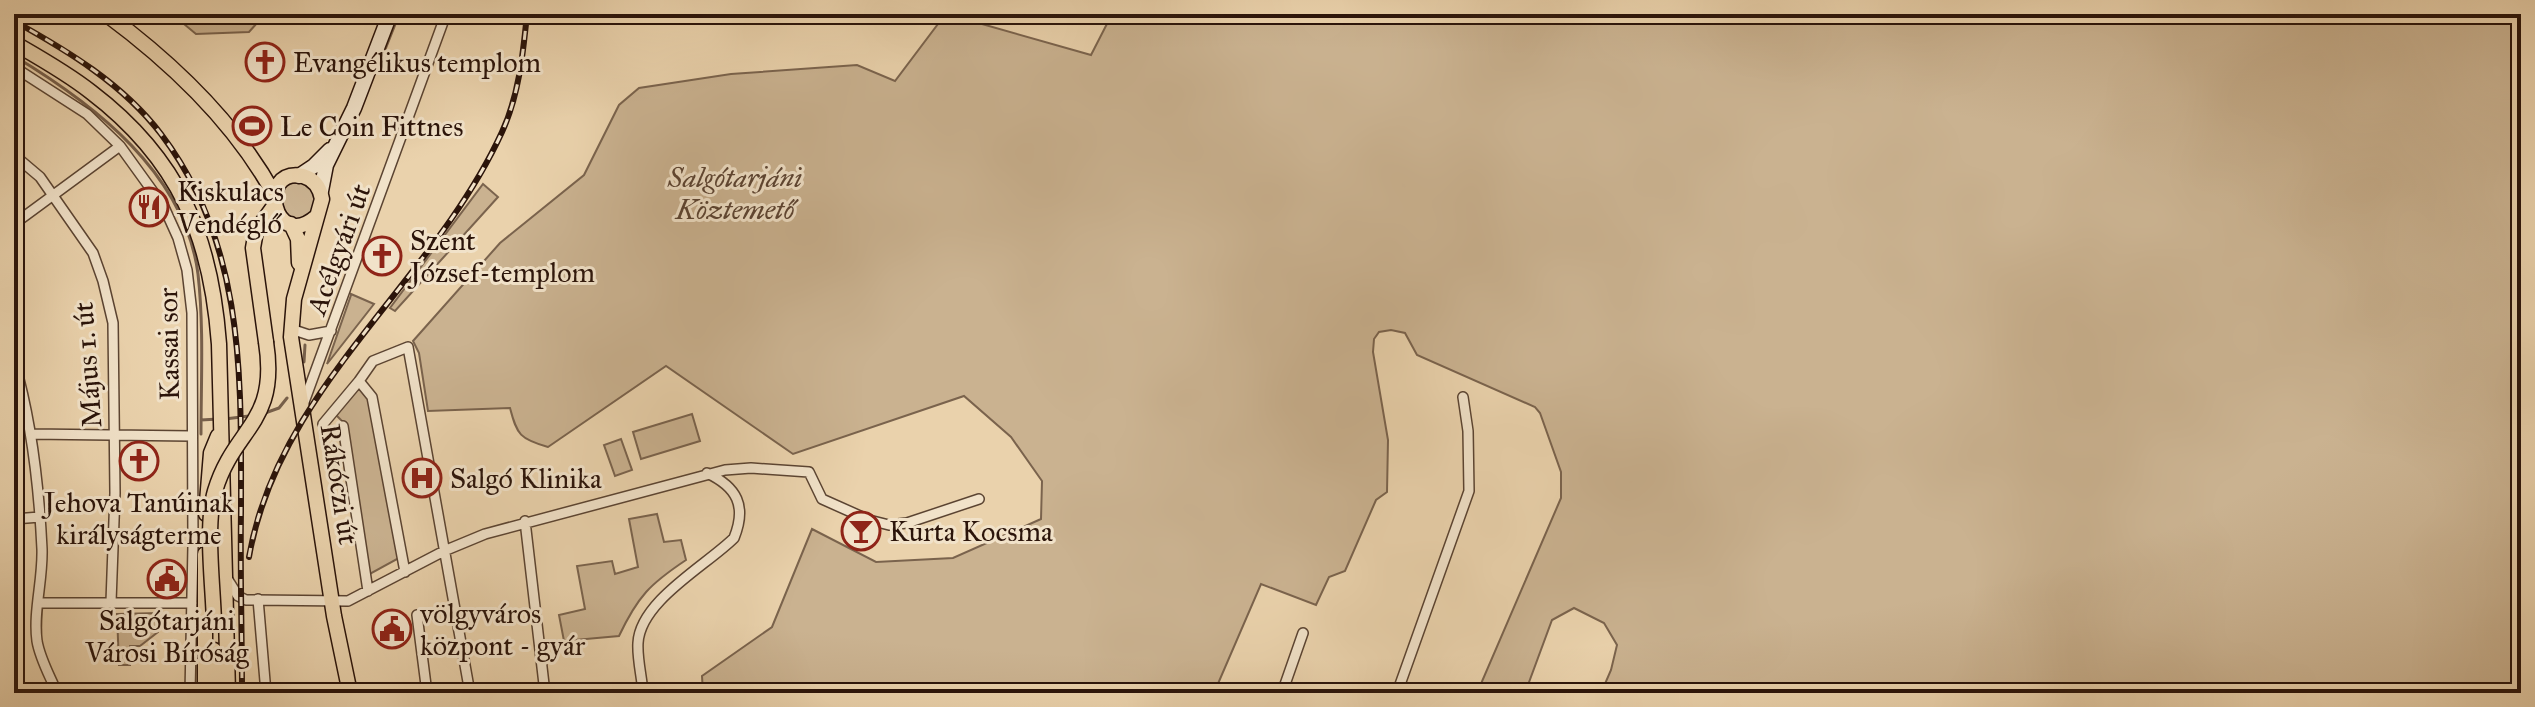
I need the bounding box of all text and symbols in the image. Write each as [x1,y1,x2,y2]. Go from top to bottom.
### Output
church icon: Evangélikus templom [244,41,286,83]
place label: Evangélikus templom [293,45,541,80]
sports icon: Le Coin Fittnes [231,105,273,147]
place label: Le Coin Fittnes [280,109,463,144]
park label: Salgótarjáni Köztemető [667,160,802,227]
place label: Kiskulacs Vendéglő [176,174,284,241]
street label: Acélgyári út [298,179,378,320]
restaurant icon: Kiskulacs Vendéglő [128,186,170,228]
place label: Szent József-templom [407,223,595,290]
church icon: Szent József-templom [361,235,403,277]
street label: Kassai sor [150,287,187,401]
street label: Május 1. út [66,301,109,429]
street label: Rákóczi út [313,421,366,547]
church icon: Jehova Tanúinak királyságterme [118,440,160,482]
hospital icon: Salgó Klinika [401,457,443,499]
place label: Salgó Klinika [450,461,602,496]
place label: Jehova Tanúinak királyságterme [41,485,234,552]
bar icon: Kurta Kocsma [840,510,882,552]
place label: Kurta Kocsma [889,514,1053,549]
public building icon: Salgótarjáni Városi Bíróság [146,558,188,600]
place label: völgyváros központ - gyár [419,596,586,663]
place label: Salgótarjáni Városi Bíróság [84,603,250,670]
public building icon: völgyváros központ - gyár [371,608,413,650]

